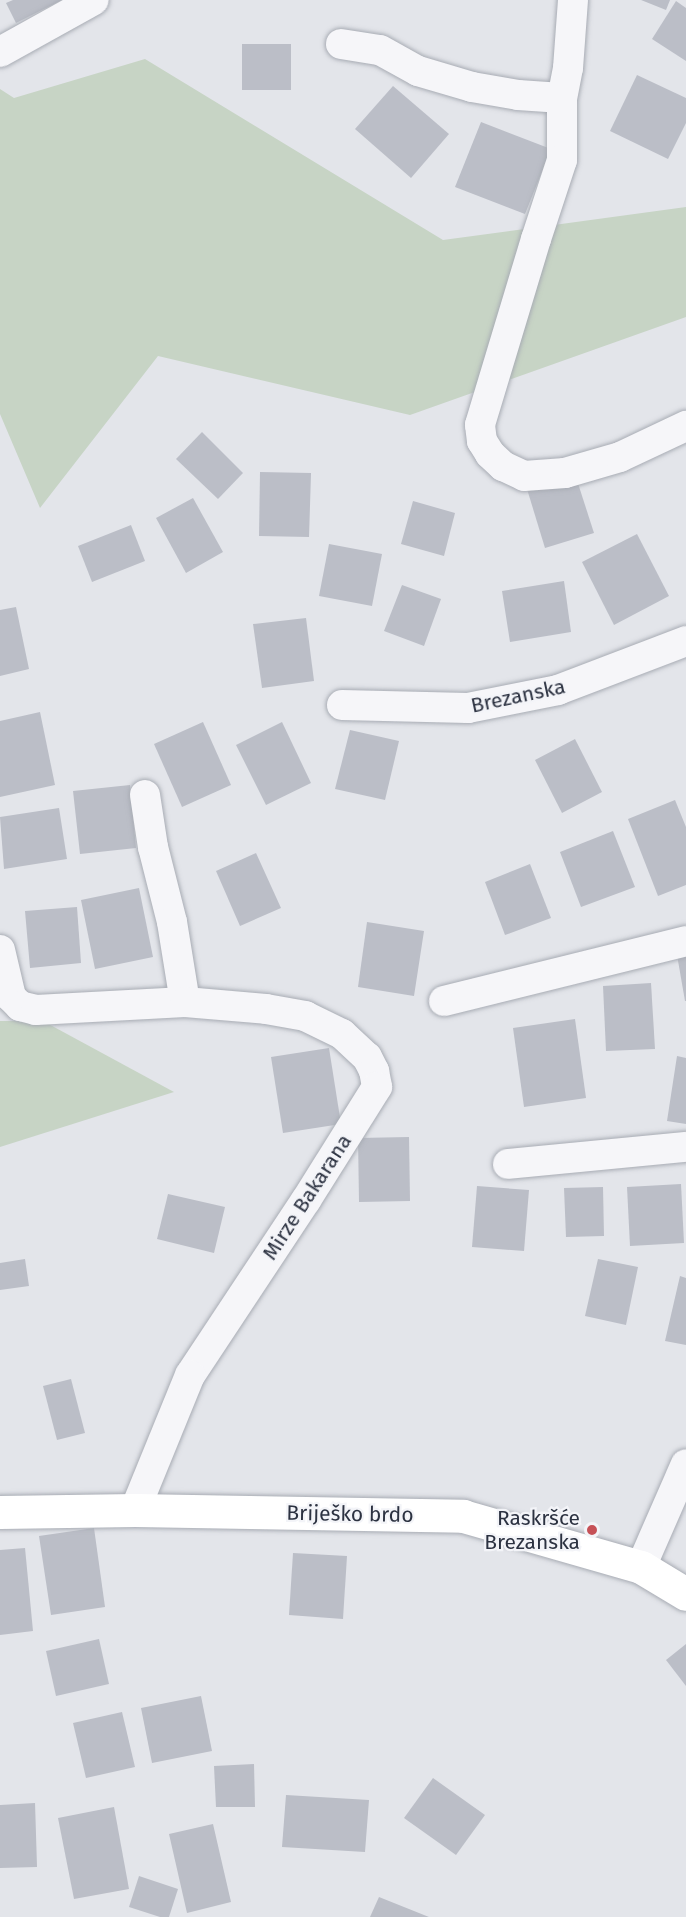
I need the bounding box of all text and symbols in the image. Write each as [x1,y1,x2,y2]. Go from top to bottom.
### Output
street label: Brezanska [469,674,567,718]
street label: Mirze Bakarana [257,1129,357,1265]
street label: Briješko brdo [286,1500,414,1528]
place label: Raskršće Brezanska [484,1505,580,1555]
marker: Raskršće Brezanska [585,1523,599,1537]

